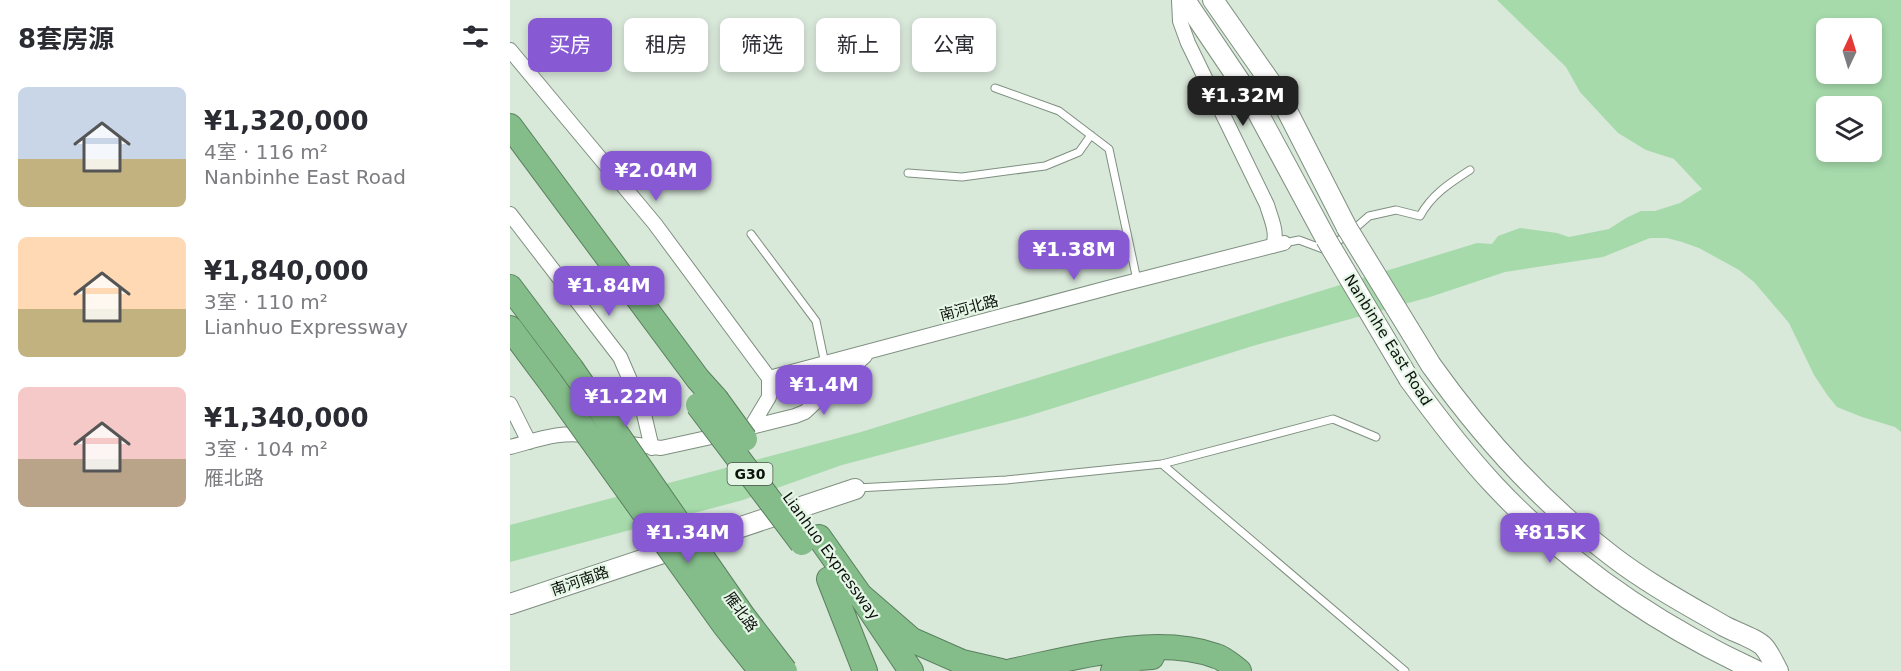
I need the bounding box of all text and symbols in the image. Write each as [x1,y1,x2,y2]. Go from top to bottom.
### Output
chip: 买房 [528,18,612,72]
chip: 租房 [624,18,708,72]
chip: 筛选 [720,18,804,72]
chip: 新上 [816,18,900,72]
chip: 公寓 [912,18,996,72]
north arrow [1816,18,1882,84]
map controls [1816,18,1882,162]
icon: filters [459,20,492,53]
text: 8套房源 [18,24,114,54]
pin: ¥1.32M [1194,76,1292,127]
text: ¥1.32M [1201,83,1285,107]
button: layers [1816,96,1882,162]
text: ¥1,320,000 [204,106,368,136]
icon: home [66,111,138,183]
text: 4室 · 116 m² [204,140,328,164]
pin: ¥2.04M [607,151,705,202]
text: ¥2.04M [614,158,698,182]
text: Nanbinhe East Road [204,165,406,189]
pin: ¥1.38M [1025,230,1123,281]
text: ¥1.38M [1032,237,1116,261]
text: ¥1,840,000 [204,256,368,286]
icon: home [66,261,138,333]
pin: ¥1.84M [560,266,658,317]
street label: Nanbinhe East Road [1340,271,1436,409]
text: ¥1.84M [567,273,651,297]
text: 3室 · 110 m² [204,290,328,314]
street label: 南河北路 [938,292,1000,324]
text: Lianhuo Expressway [204,315,408,339]
pin: ¥1.4M [782,365,866,416]
text: ¥1.4M [789,372,859,396]
pin: ¥1.22M [577,377,675,428]
text: ¥1.22M [584,384,668,408]
text: ¥1,340,000 [204,403,368,433]
icon: home [66,411,138,483]
text: 3室 · 104 m² [204,437,328,461]
road number: G30 [728,463,772,485]
text: 雁北路 [204,466,264,490]
street label: Lianhuo Expressway [779,489,883,623]
pin: ¥1.34M [639,513,737,564]
pin: ¥815K [1508,513,1592,564]
text: ¥1.34M [646,520,730,544]
text: ¥815K [1514,520,1586,544]
street label: 南河南路 [549,563,611,599]
street label: 雁北路 [720,589,762,635]

